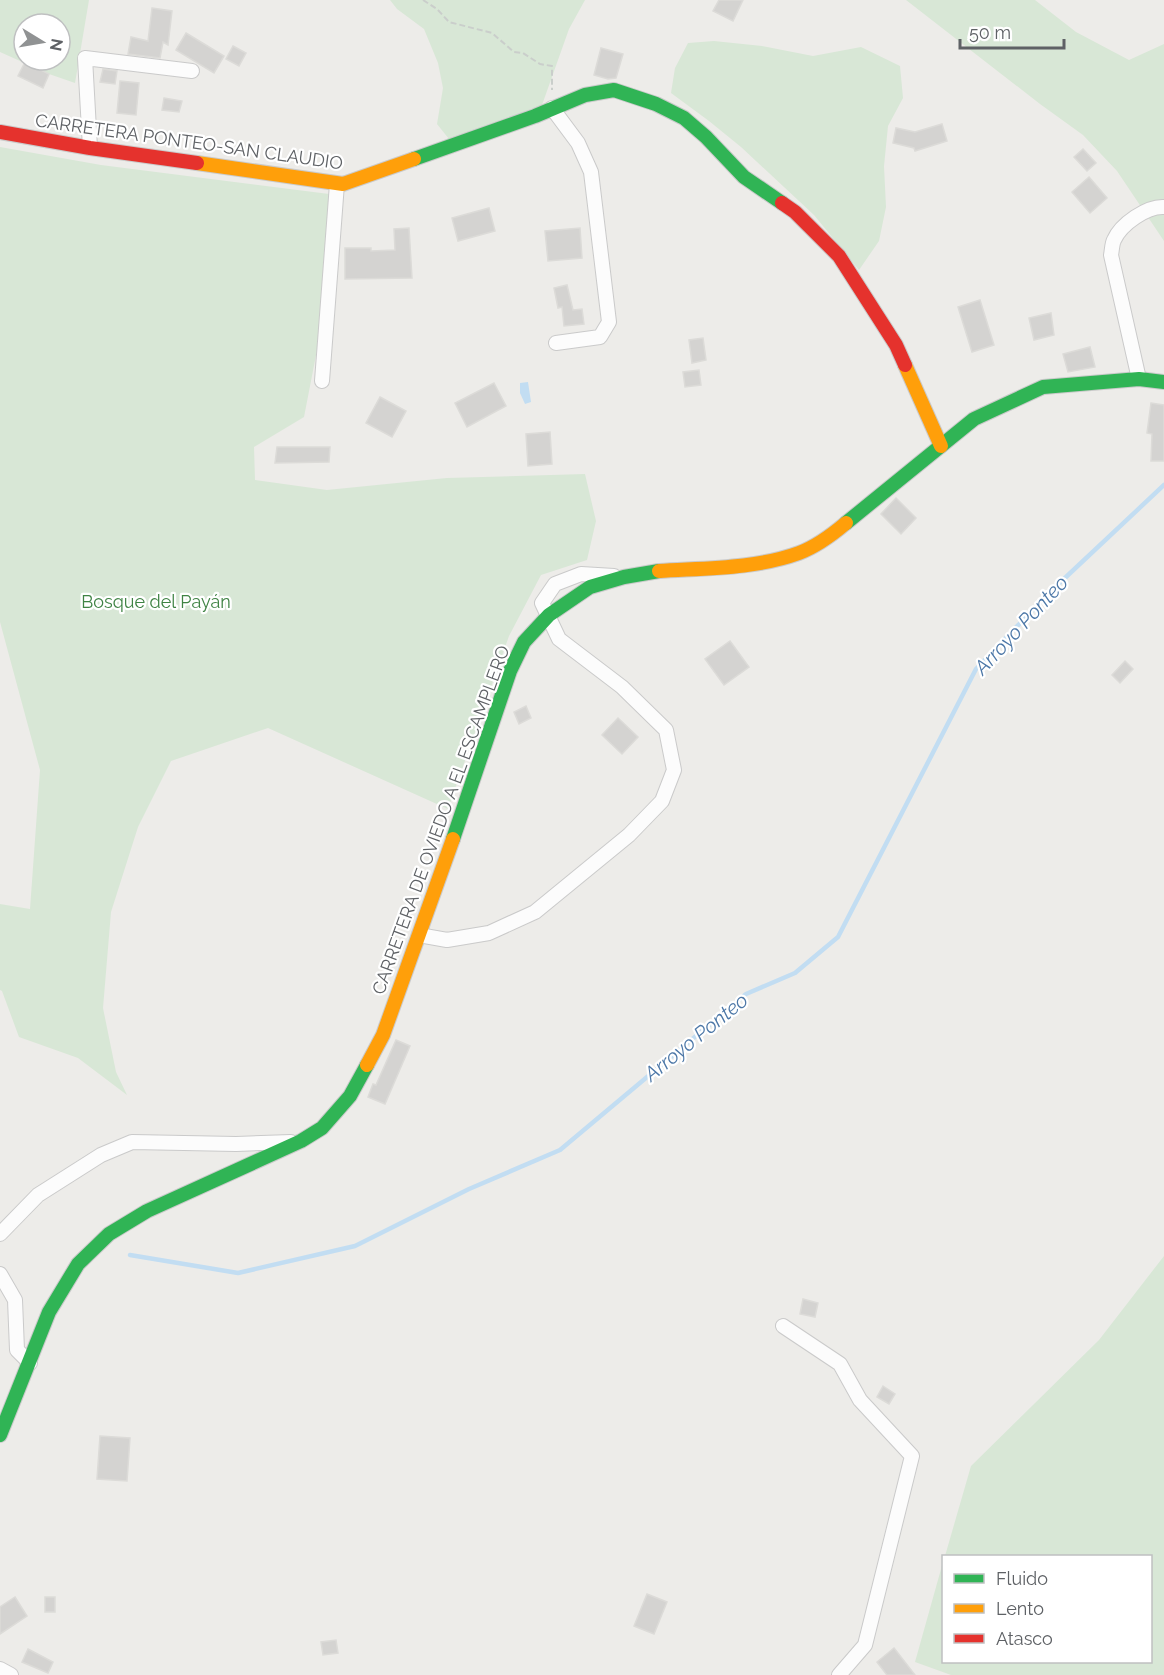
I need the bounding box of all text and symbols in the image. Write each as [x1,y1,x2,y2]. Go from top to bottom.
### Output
north arrow [12,12,72,72]
scale bar [960,12,1064,50]
text: 50 m [969,22,1011,43]
text: N [46,37,67,53]
street label: CARRETERA PONTEO-SAN CLAUDIO [34,110,344,173]
water label: Arroyo Ponteo [968,571,1073,680]
park label: Bosque del Payán [81,591,231,612]
street label: CARRETERA DE OVIEDO A EL ESCAMPLERO [367,643,514,997]
water label: Arroyo Ponteo [639,988,753,1087]
legend [942,1555,1152,1663]
text: Fluido [996,1568,1048,1589]
text: Lento [996,1598,1044,1619]
text: Atasco [996,1628,1053,1649]

